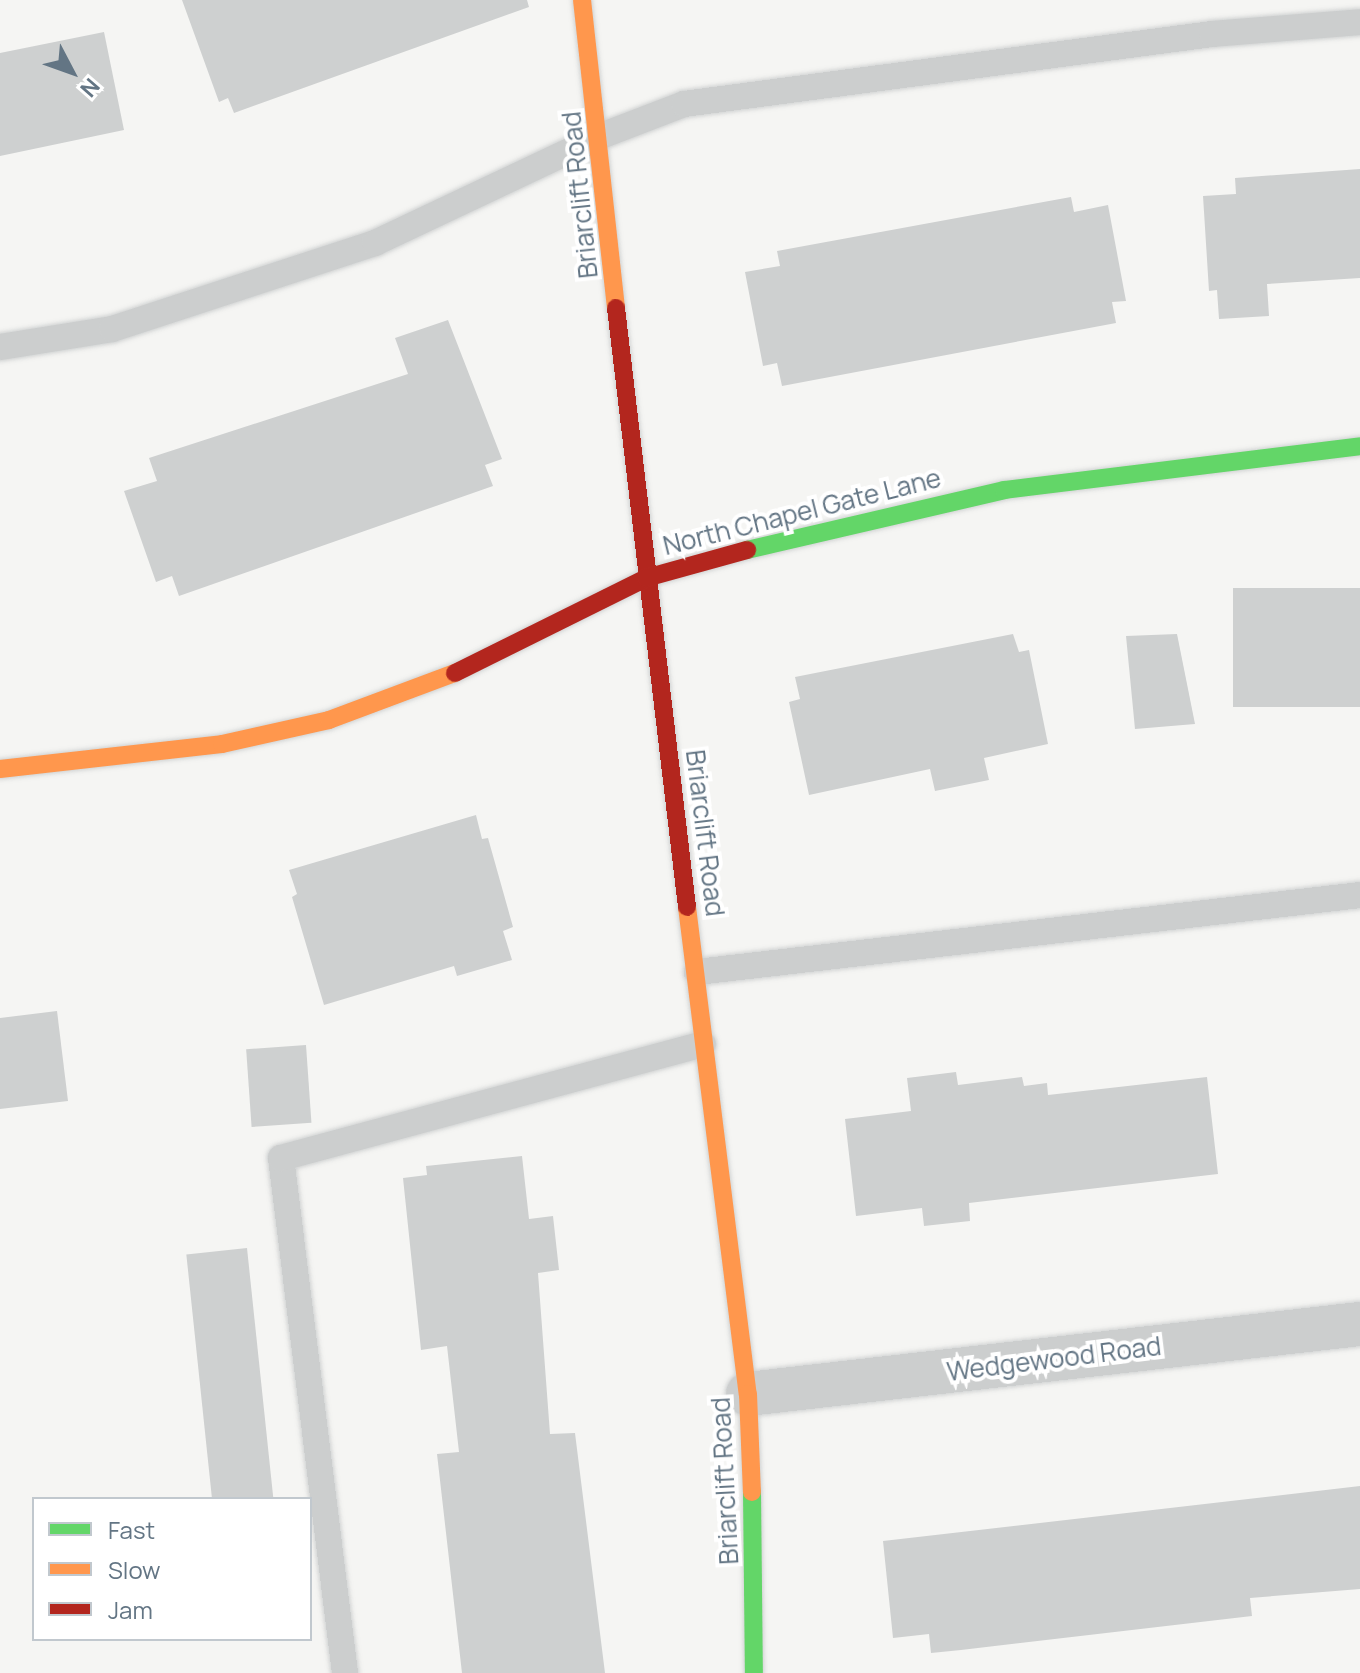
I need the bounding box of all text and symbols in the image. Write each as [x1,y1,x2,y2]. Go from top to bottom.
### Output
north arrow [32,32,112,112]
text: N [74,72,107,104]
street label: Briarclift Road [556,110,604,280]
street label: North Chapel Gate Lane [660,462,944,562]
street label: Briarclift Road [679,748,731,918]
street label: Wedgewood Road [945,1330,1163,1388]
street label: Briarclift Road [705,1397,745,1565]
legend [32,1497,312,1641]
text: Fast [108,1513,155,1546]
text: Slow [108,1553,161,1586]
text: Jam [108,1593,153,1626]

